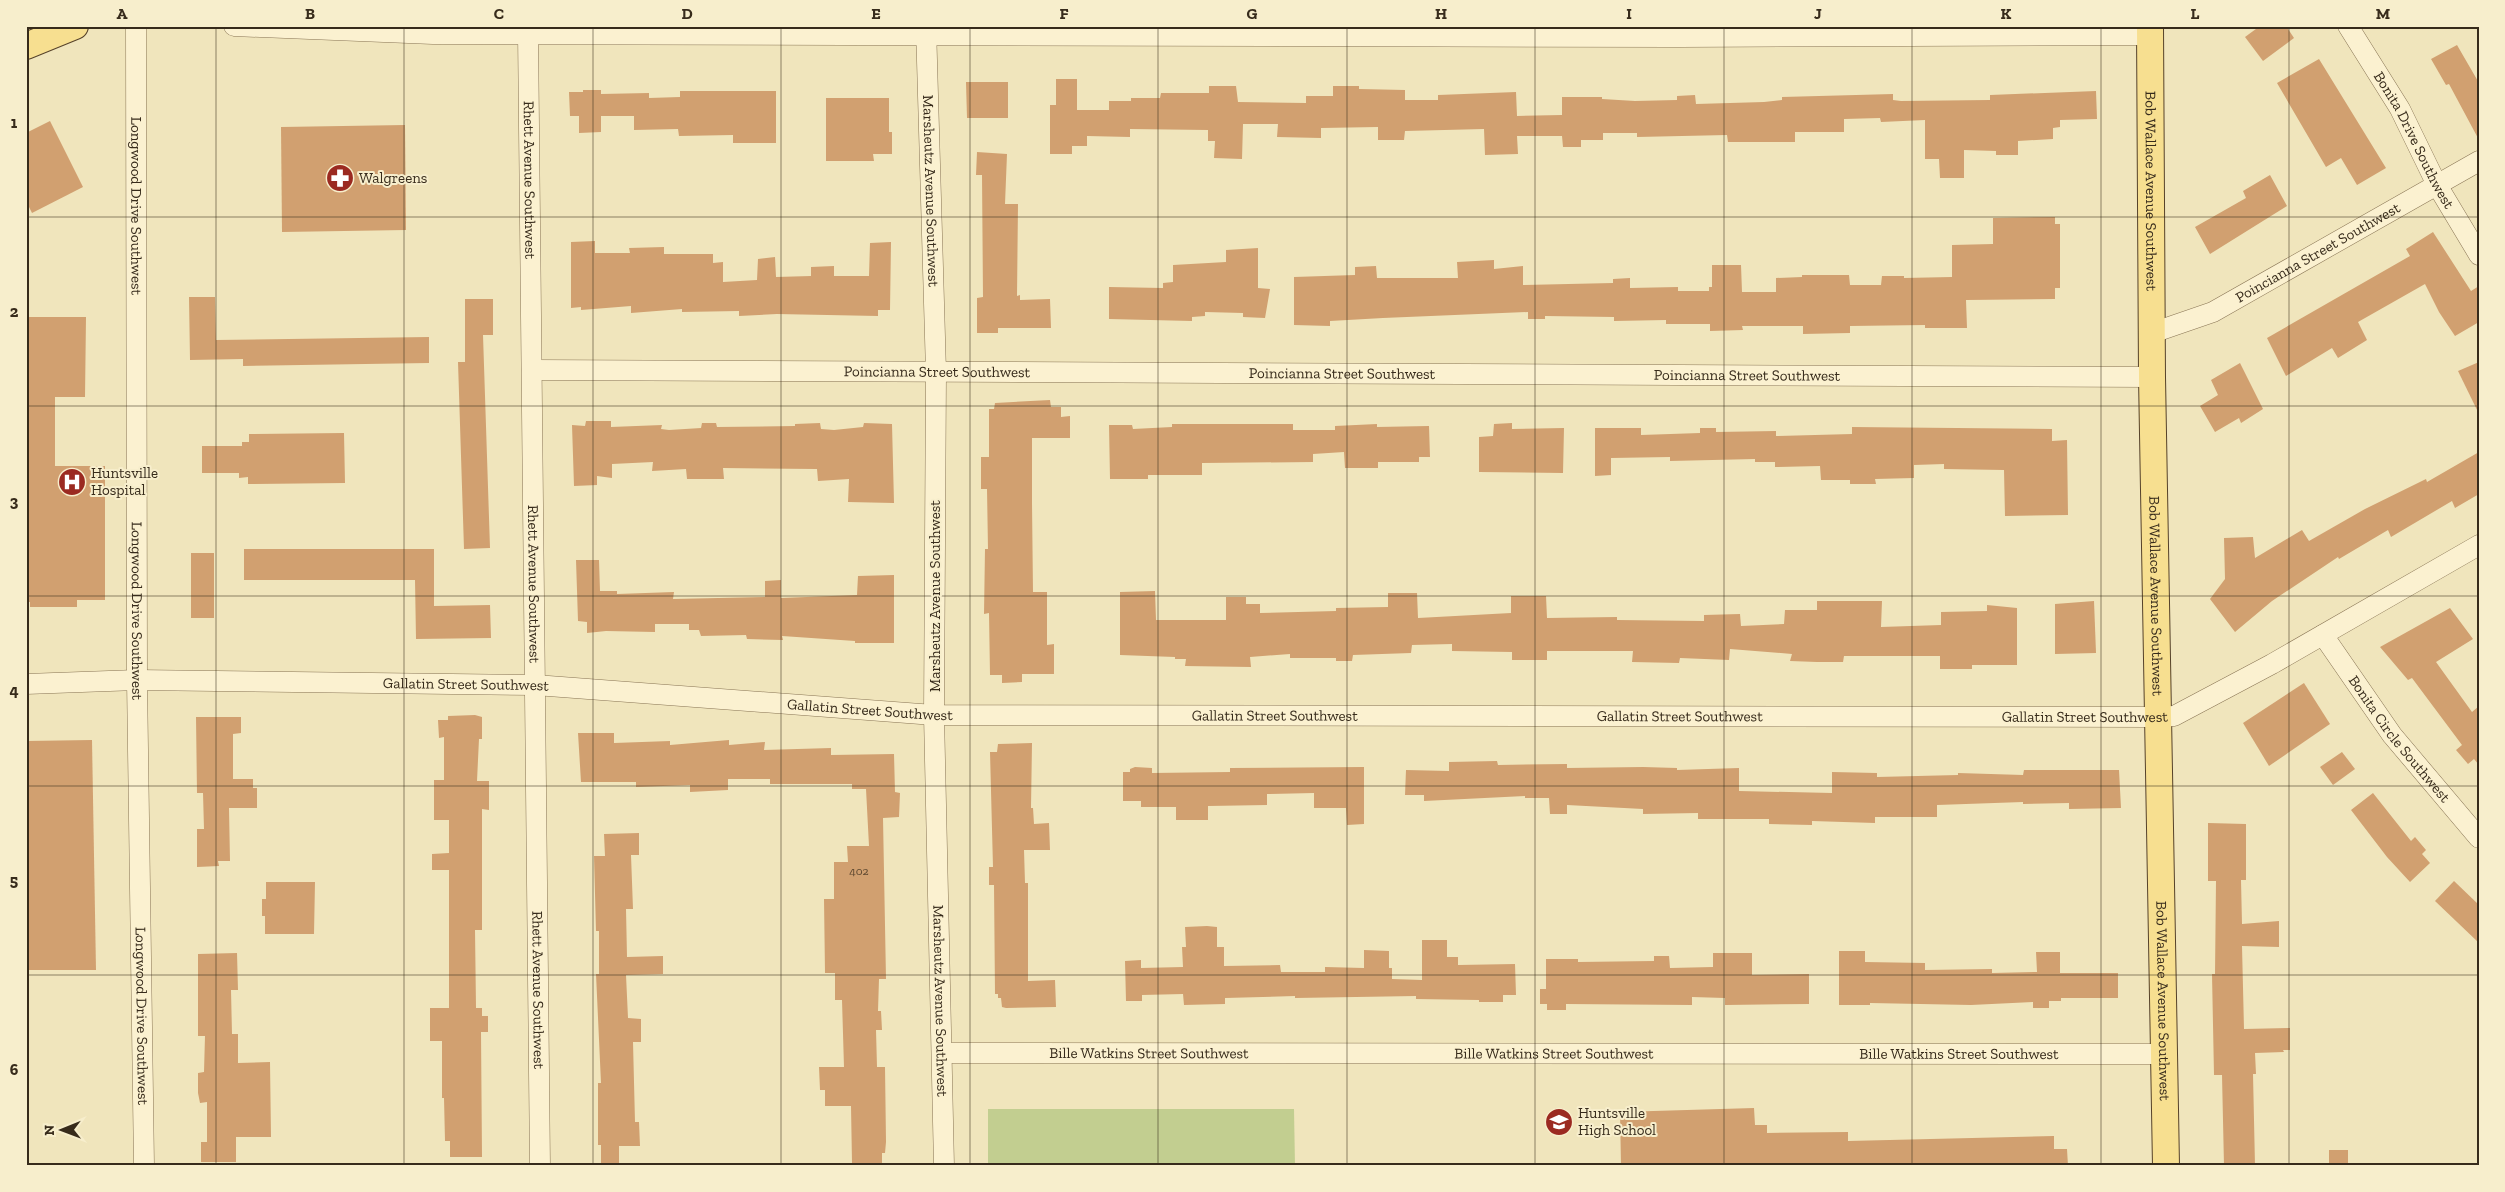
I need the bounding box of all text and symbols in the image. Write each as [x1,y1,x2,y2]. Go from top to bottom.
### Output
text: A [117,4,128,23]
text: B [305,4,315,23]
text: C [494,4,504,23]
text: D [681,4,693,23]
text: E [871,4,881,23]
text: F [1059,4,1069,23]
text: G [1247,4,1258,23]
text: H [1435,4,1447,23]
text: I [1626,4,1632,23]
text: J [1814,4,1822,23]
text: K [2001,4,2012,23]
text: L [2191,4,2200,23]
text: M [2376,4,2390,23]
street label: Bonita Drive Southwest [2370,68,2458,212]
street label: Bob Wallace Avenue Southwest [2141,91,2161,291]
street label: Marsheutz Avenue Southwest [919,95,943,288]
street label: Rhett Avenue Southwest [520,101,539,260]
text: 1 [11,113,18,132]
street label: Longwood Drive Southwest [127,117,145,296]
pharmacy icon: Walgreens [325,163,355,193]
place label: Walgreens [359,169,427,187]
street label: Poincianna Street Southwest [2232,198,2404,306]
text: 2 [10,302,19,321]
street label: Poincianna Street Southwest [844,362,1031,381]
street label: Poincianna Street Southwest [1249,364,1436,383]
street label: Poincianna Street Southwest [1654,366,1841,385]
place label: Huntsville Hospital [91,464,158,499]
hospital icon: Huntsville Hospital [57,467,87,497]
text: 3 [10,492,19,511]
street label: Bob Wallace Avenue Southwest [2145,496,2167,696]
street label: Marsheutz Avenue Southwest [926,500,944,692]
street label: Rhett Avenue Southwest [524,505,544,664]
street label: Longwood Drive Southwest [128,522,146,701]
street label: Bonita Circle Southwest [2345,672,2454,806]
street label: Gallatin Street Southwest [383,674,550,695]
text: 4 [9,681,19,700]
street label: Gallatin Street Southwest [786,695,953,724]
street label: Gallatin Street Southwest [1192,706,1358,725]
street label: Gallatin Street Southwest [1597,707,1763,725]
street label: Gallatin Street Southwest [2002,707,2169,726]
house number: 402 [849,864,869,878]
text: 5 [10,871,18,890]
street label: Bob Wallace Avenue Southwest [2152,901,2174,1101]
street label: Marsheutz Avenue Southwest [929,905,951,1097]
street label: Rhett Avenue Southwest [528,911,548,1070]
street label: Longwood Drive Southwest [132,927,152,1106]
street label: Bille Watkins Street Southwest [1049,1044,1249,1062]
street label: Bille Watkins Street Southwest [1454,1044,1654,1063]
street label: Bille Watkins Street Southwest [1859,1045,2059,1063]
text: 6 [10,1060,19,1079]
north arrow [38,1104,88,1154]
place label: Huntsville High School [1578,1104,1656,1139]
school or university icon: Huntsville High School [1544,1107,1574,1137]
text: N [41,1124,58,1136]

